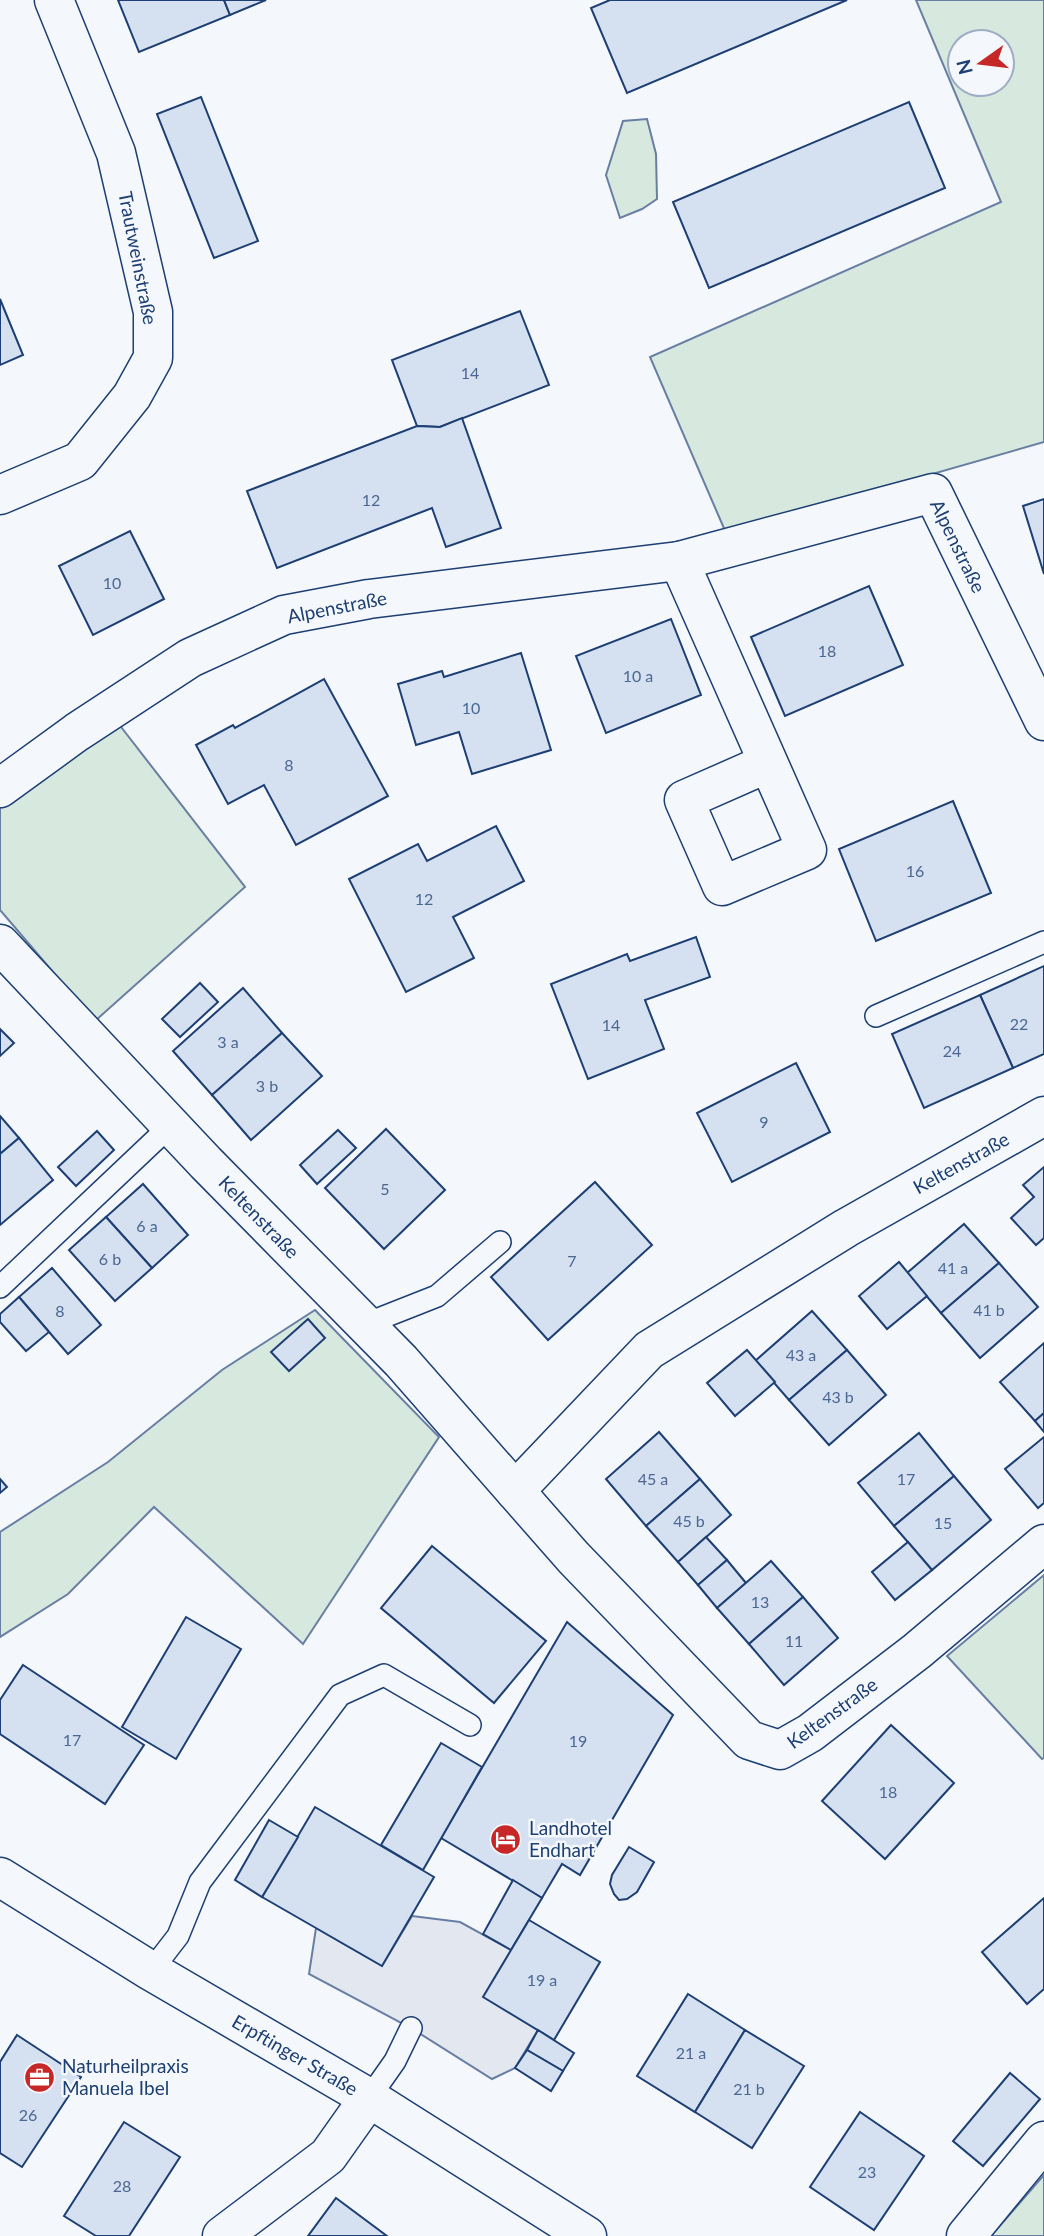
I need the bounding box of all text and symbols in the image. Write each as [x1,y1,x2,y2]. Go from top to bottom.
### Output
north arrow [946,28,1016,98]
text: N [951,57,977,77]
street label: Trautweinstraße [114,189,163,326]
house number: 14 [461,363,479,382]
house number: 12 [362,490,380,509]
street label: Alpenstraße [926,495,991,596]
house number: 10 [103,573,121,592]
street label: Alpenstraße [285,586,389,627]
house number: 18 [818,641,836,660]
house number: 10 a [623,666,653,685]
house number: 10 [462,698,480,717]
house number: 8 [284,755,294,774]
house number: 16 [906,861,924,880]
house number: 12 [415,889,433,908]
house number: 22 [1010,1014,1028,1033]
house number: 14 [602,1015,620,1034]
house number: 3 a [217,1032,239,1051]
house number: 24 [943,1041,961,1060]
house number: 3 b [256,1076,278,1095]
house number: 9 [759,1112,769,1131]
street label: Keltenstraße [909,1127,1013,1198]
street label: Keltenstraße [214,1171,304,1263]
house number: 5 [380,1179,390,1198]
house number: 6 a [136,1216,158,1235]
house number: 6 b [99,1249,121,1268]
house number: 7 [567,1251,577,1270]
house number: 41 a [938,1258,968,1277]
house number: 41 b [973,1300,1005,1319]
house number: 8 [55,1301,65,1320]
house number: 43 a [786,1345,816,1364]
house number: 43 b [822,1387,854,1406]
house number: 45 a [638,1469,668,1488]
house number: 17 [897,1469,915,1488]
house number: 45 b [673,1511,705,1530]
house number: 15 [934,1513,952,1532]
house number: 13 [751,1592,769,1611]
house number: 11 [785,1631,803,1650]
street label: Keltenstraße [782,1672,881,1753]
house number: 17 [63,1730,81,1749]
house number: 19 [569,1731,587,1750]
house number: 18 [879,1782,897,1801]
place label: Landhotel Endhart [529,1816,612,1861]
hotel icon: Landhotel Endhart [489,1822,523,1856]
house number: 19 a [527,1970,557,1989]
street label: Erpftinger Straße [228,2009,362,2100]
house number: 21 a [676,2043,706,2062]
place label: Naturheilpraxis Manuela Ibel [62,2054,189,2099]
office icon: Naturheilpraxis Manuela Ibel [22,2060,56,2094]
house number: 21 b [733,2079,765,2098]
house number: 26 [19,2105,37,2124]
house number: 23 [858,2162,876,2181]
house number: 28 [113,2176,131,2195]

